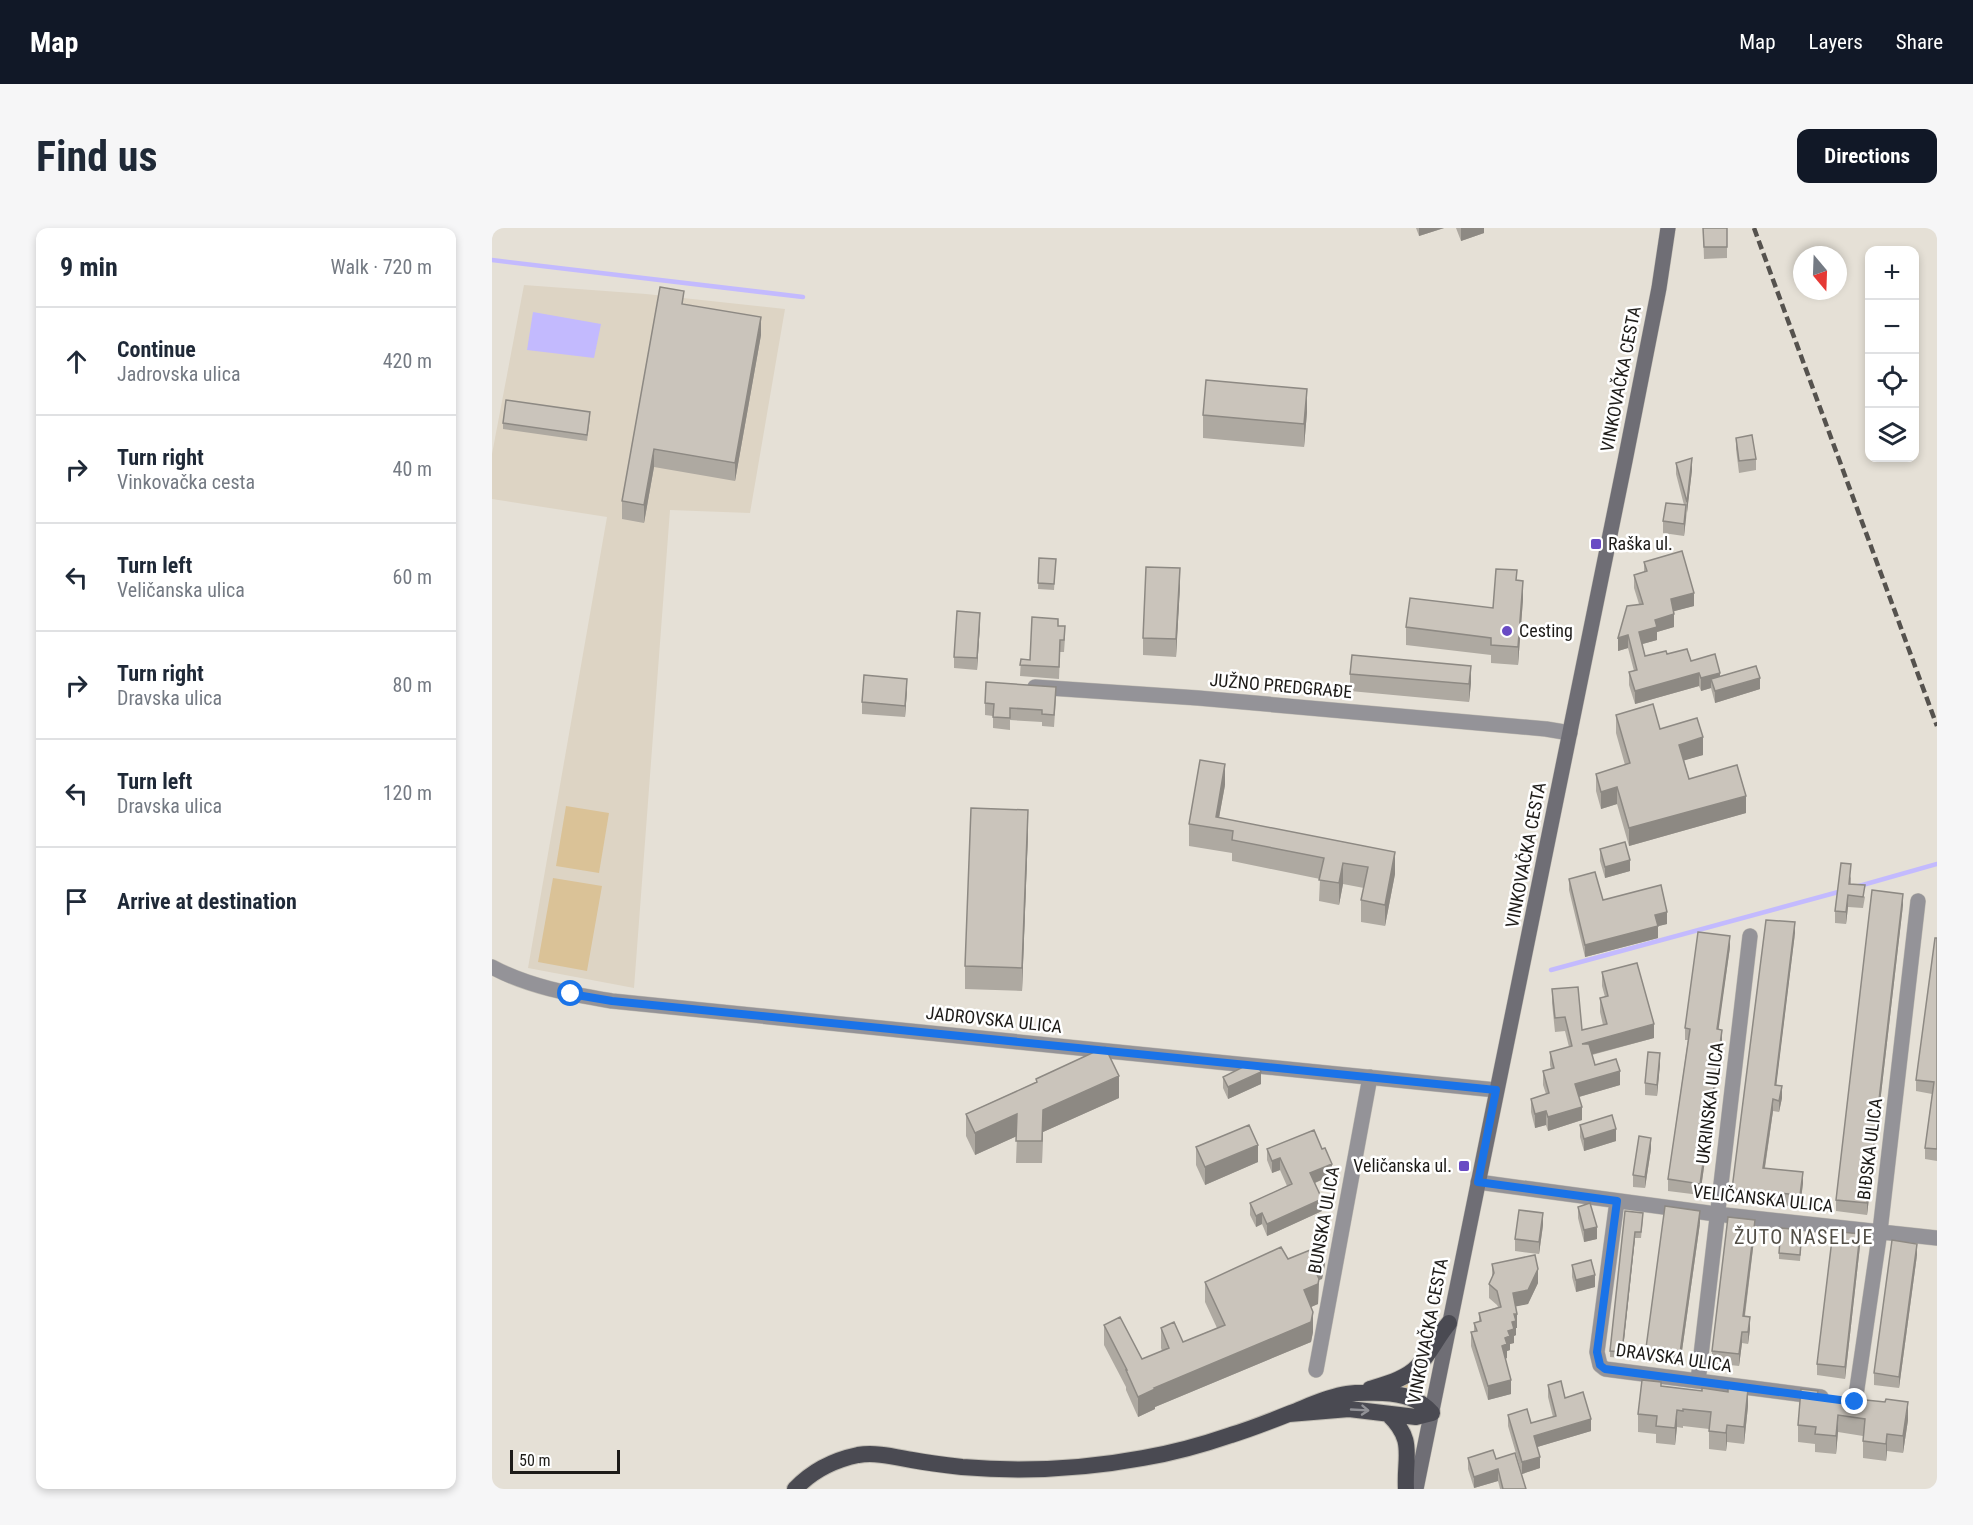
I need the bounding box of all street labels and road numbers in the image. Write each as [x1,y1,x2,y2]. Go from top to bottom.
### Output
street label: VINKOVAČKA CESTA [1596,304,1645,453]
street label: JUŽNO PREDGRAĐE [1209,669,1353,702]
street label: VINKOVAČKA CESTA [1501,780,1550,929]
street label: JADROVSKA ULICA [925,1002,1064,1037]
street label: UKRINSKA ULICA [1692,1040,1727,1165]
street label: BIĐSKA ULICA [1853,1096,1886,1201]
street label: BUNSKA ULICA [1304,1164,1343,1275]
street label: VELIČANSKA ULICA [1692,1181,1835,1216]
street label: VINKOVAČKA CESTA [1403,1256,1452,1405]
street label: DRAVSKA ULICA [1615,1339,1734,1376]

